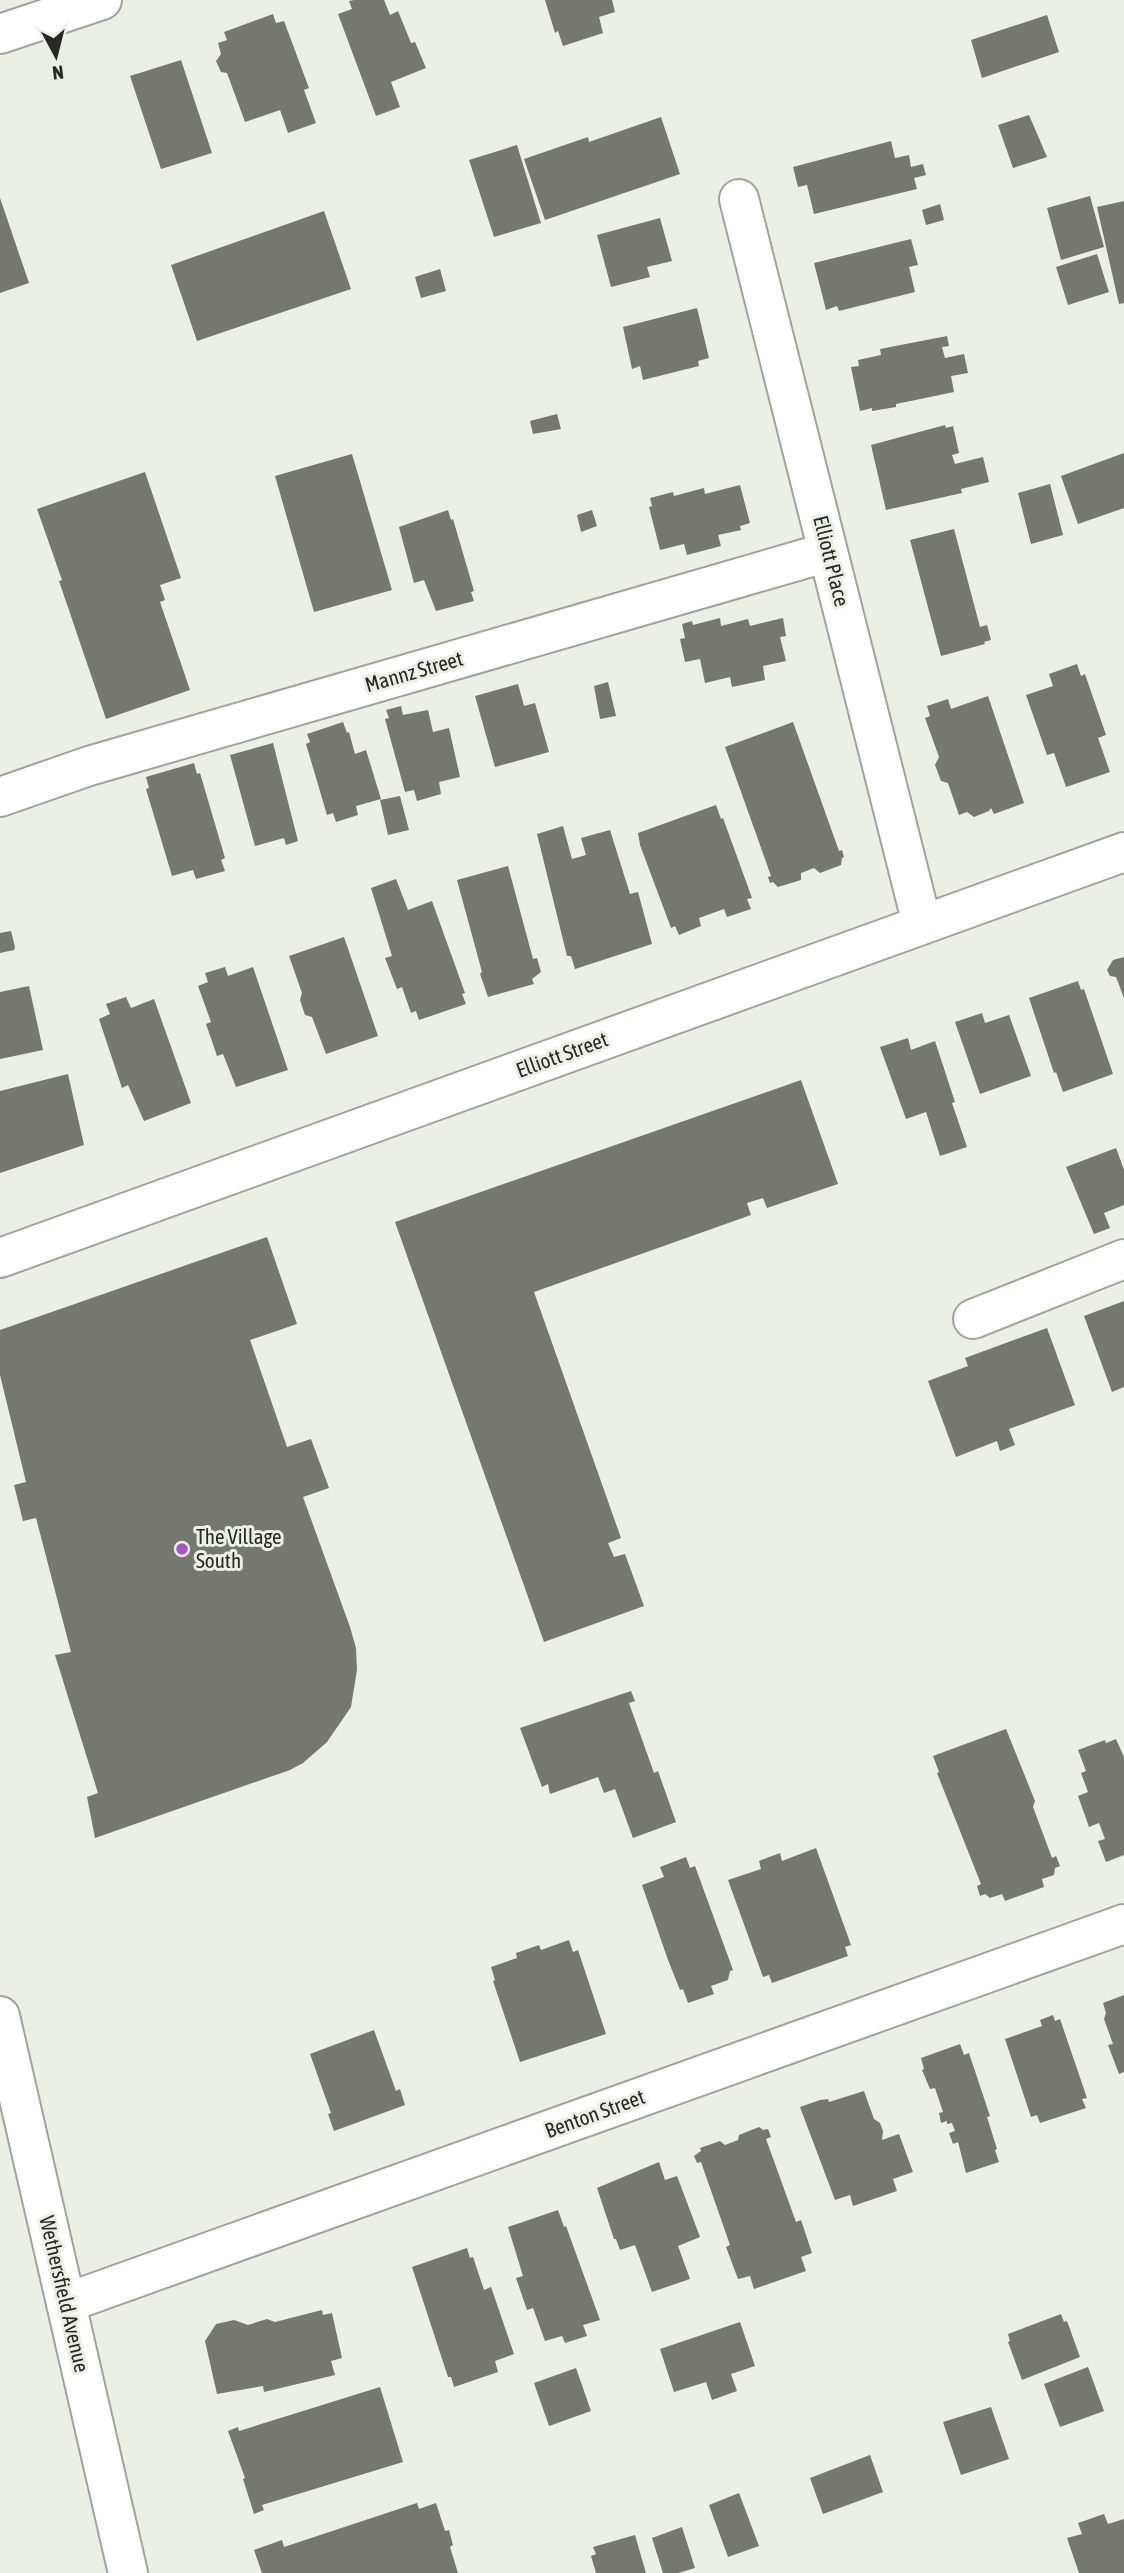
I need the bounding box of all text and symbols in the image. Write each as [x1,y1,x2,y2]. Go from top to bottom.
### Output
north arrow [21,21,91,91]
text: N [51,61,65,84]
street label: Elliott Place [809,513,855,609]
street label: Mannz Street [362,646,465,696]
street label: Elliott Street [513,1026,611,1082]
place label: The Village South [196,1524,282,1572]
marker: The Village South [174,1541,190,1557]
street label: Benton Street [541,2084,648,2142]
street label: Wethersfield Avenue [35,2213,95,2374]

